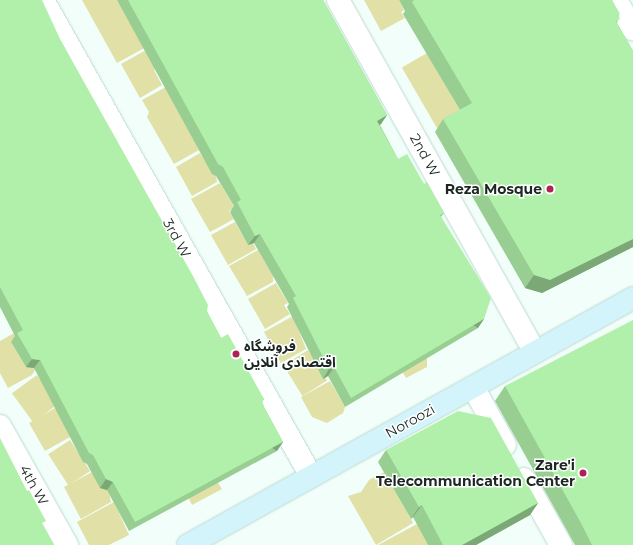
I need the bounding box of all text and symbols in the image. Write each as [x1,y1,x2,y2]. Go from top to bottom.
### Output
street label: 2nd W [406,131,444,179]
place label: Reza Mosque [445,181,542,197]
marker: Reza Mosque [545,184,555,194]
street label: 3rd W [159,216,195,260]
place label: فروشگاه اقتصادی آنلاین [244,338,336,370]
marker: فروشگاه اقتصادی آنلاین [231,349,241,359]
street label: Noroozi [382,401,438,441]
place label: Zare'i Telecommunication Center [376,457,575,490]
street label: 4th W [16,462,52,508]
marker: Zare'i Telecommunication Center [578,468,588,478]

